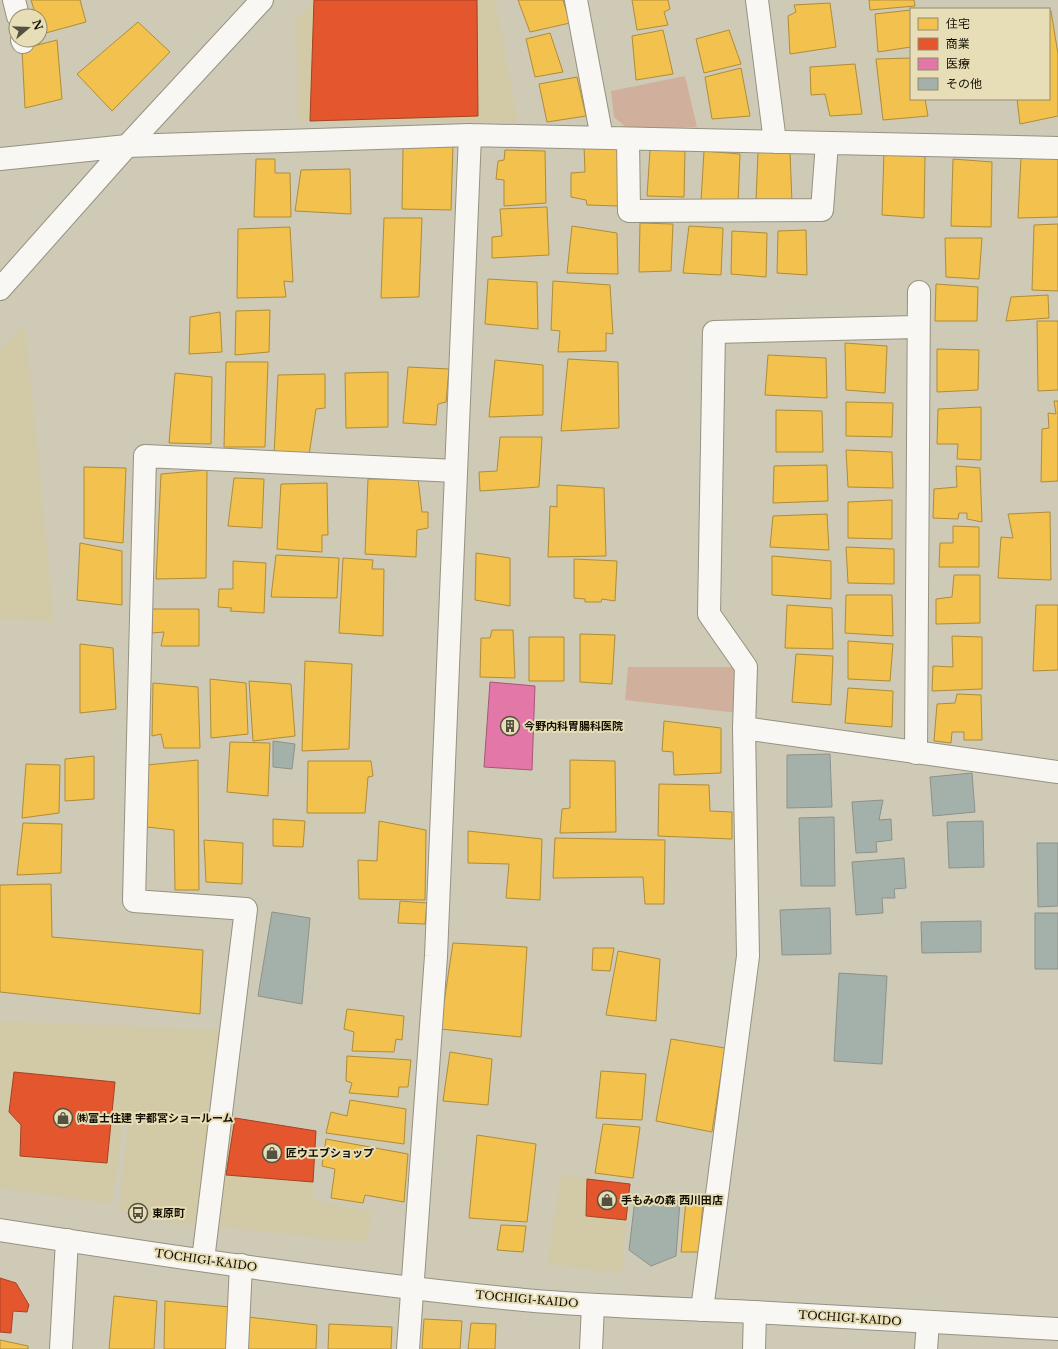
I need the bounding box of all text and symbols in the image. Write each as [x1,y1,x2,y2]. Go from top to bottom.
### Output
north arrow [8,8,48,48]
legend [910,8,1050,100]
text: 住宅 [946,16,970,31]
text: N [29,18,46,33]
text: 商業 [946,36,970,51]
text: 医療 [946,56,970,71]
text: その他 [946,76,982,91]
building icon: 今野内科胃腸科医院 [499,715,521,737]
place label: 今野内科胃腸科医院 [524,719,623,733]
shop icon: ㈱富士住建 宇都宮ショールーム [52,1107,74,1129]
place label: ㈱富士住建 宇都宮ショールーム [77,1111,234,1125]
shop icon: 匠ウエブショップ [261,1142,283,1164]
place label: 匠ウエブショップ [286,1146,374,1160]
shop icon: 手もみの森 西川田店 [596,1189,618,1211]
place label: 手もみの森 西川田店 [621,1193,723,1207]
bus stop icon: 東原町 [127,1202,149,1224]
place label: 東原町 [152,1206,185,1220]
street label: TOCHIGI-KAIDO [154,1246,258,1274]
street label: TOCHIGI-KAIDO [475,1288,579,1310]
street label: TOCHIGI-KAIDO [798,1307,902,1329]

